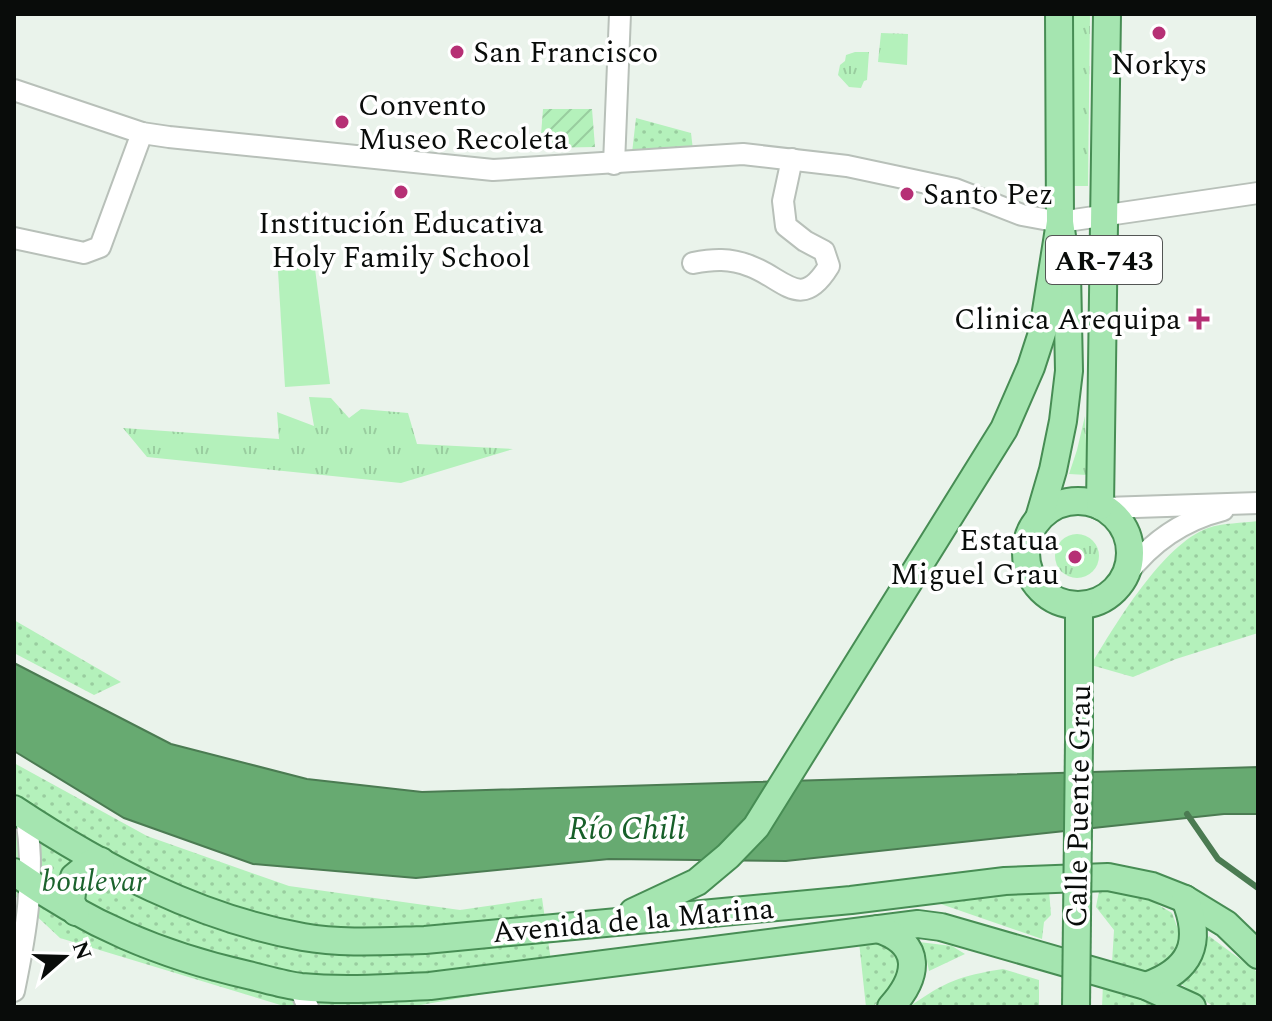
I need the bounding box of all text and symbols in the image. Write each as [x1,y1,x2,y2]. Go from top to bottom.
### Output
marker: Norkys [1150,24,1168,42]
place label: San Francisco [473,30,658,76]
place label: Norkys [1111,42,1207,88]
marker: San Francisco [448,43,466,61]
place label: Convento Museo Recoleta [358,83,569,163]
marker: Convento Museo Recoleta [333,113,351,131]
place label: Santo Pez [923,172,1054,218]
marker: Institución Educativa Holy Family School [392,183,410,201]
marker: Santo Pez [898,185,916,203]
place label: Institución Educativa Holy Family School [258,201,544,281]
road number: AR-743 [1046,236,1162,284]
place label: Clinica Arequipa [954,297,1181,343]
marker: Clinica Arequipa [1188,308,1210,330]
place label: Estatua Miguel Grau [890,518,1059,598]
marker: Estatua Miguel Grau [1066,548,1084,566]
street label: Calle Puente Grau [1054,684,1104,928]
water label: Río Chili [568,805,686,854]
park label: boulevar [42,859,147,905]
street label: Avenida de la Marina [490,886,776,956]
north arrow [24,917,104,997]
text: N [63,937,100,965]

